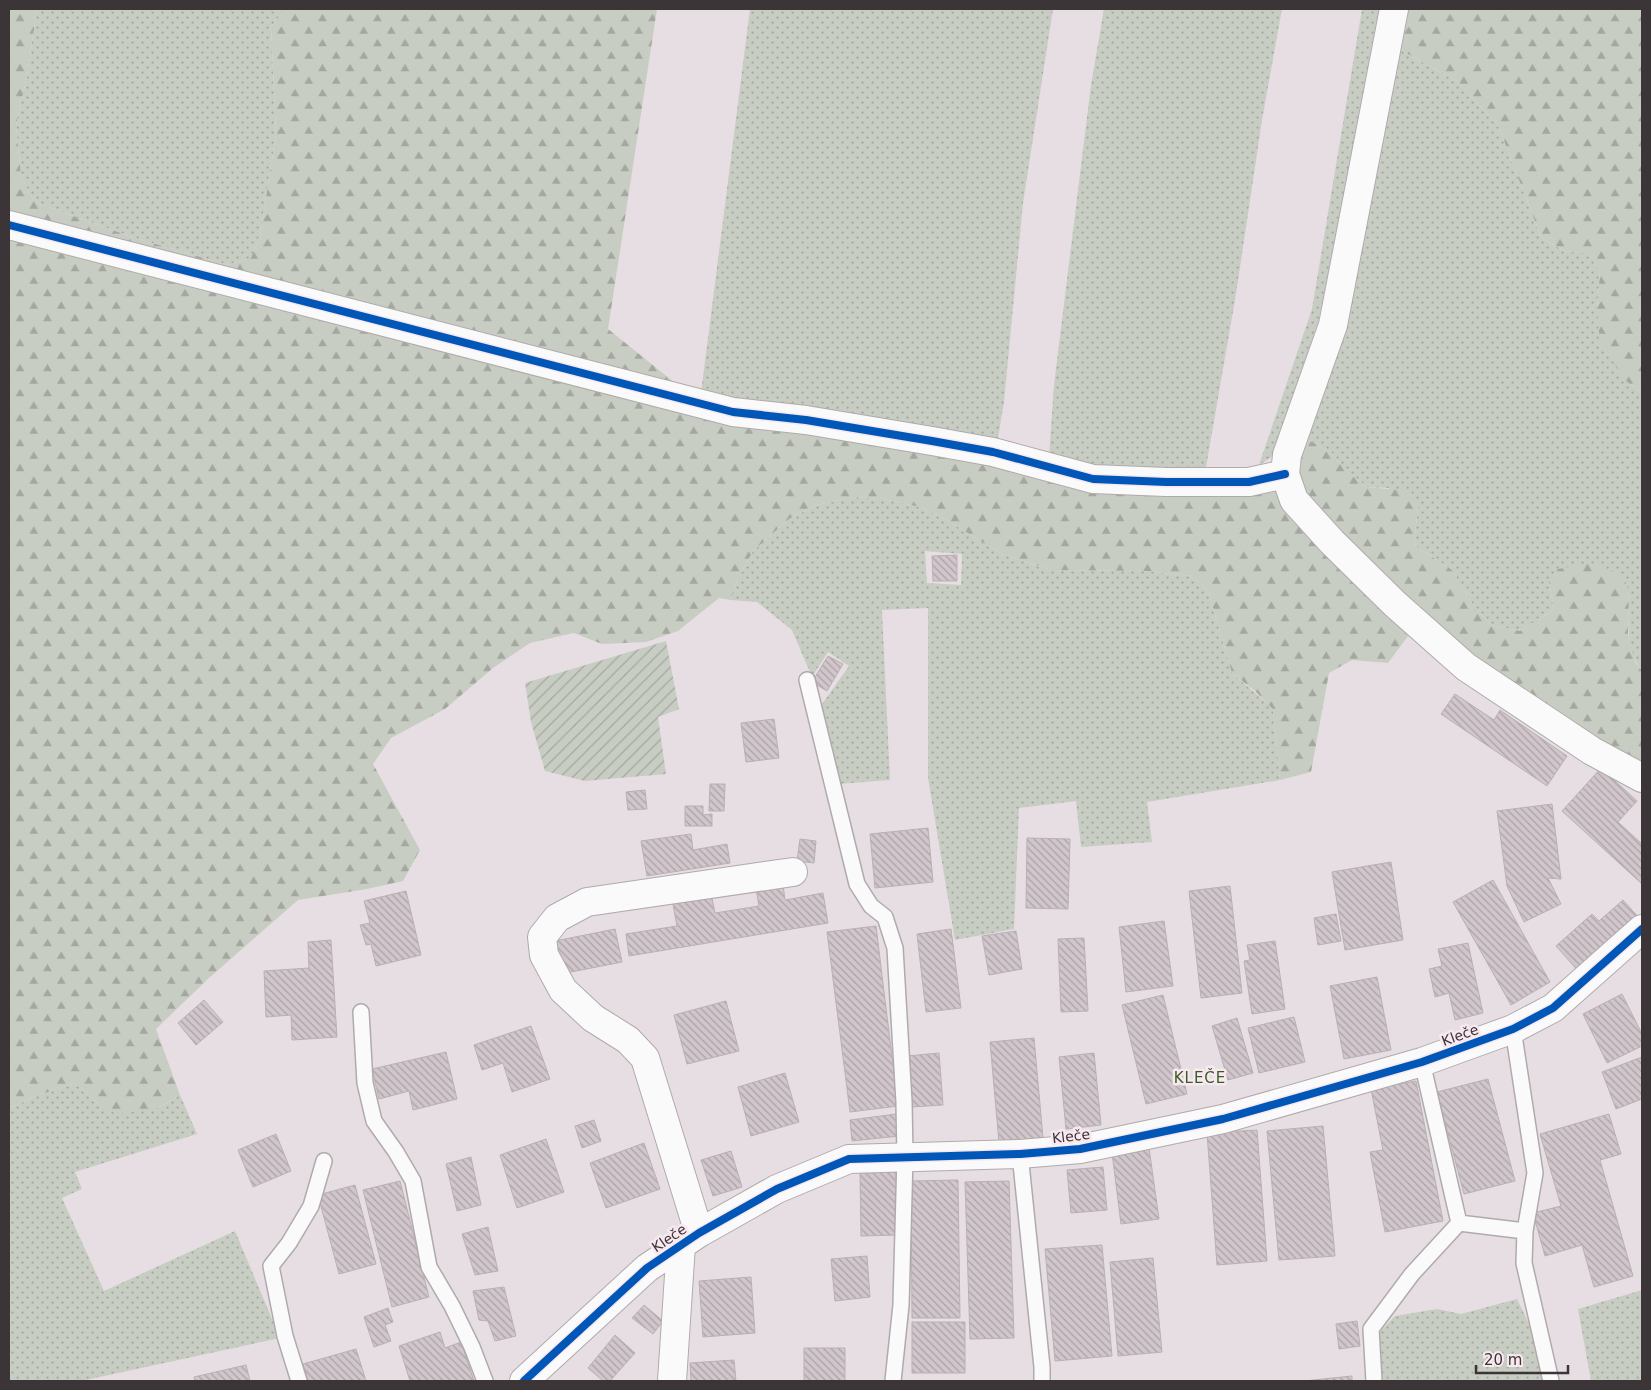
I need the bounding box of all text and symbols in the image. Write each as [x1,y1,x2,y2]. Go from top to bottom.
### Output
street label: Kleče [1439,1021,1481,1049]
district label: KLEČE [1174,1068,1226,1087]
street label: Kleče [1051,1126,1091,1146]
street label: Kleče [649,1221,689,1255]
scale bar [1476,1342,1568,1374]
text: 20 m [1484,1351,1522,1369]

